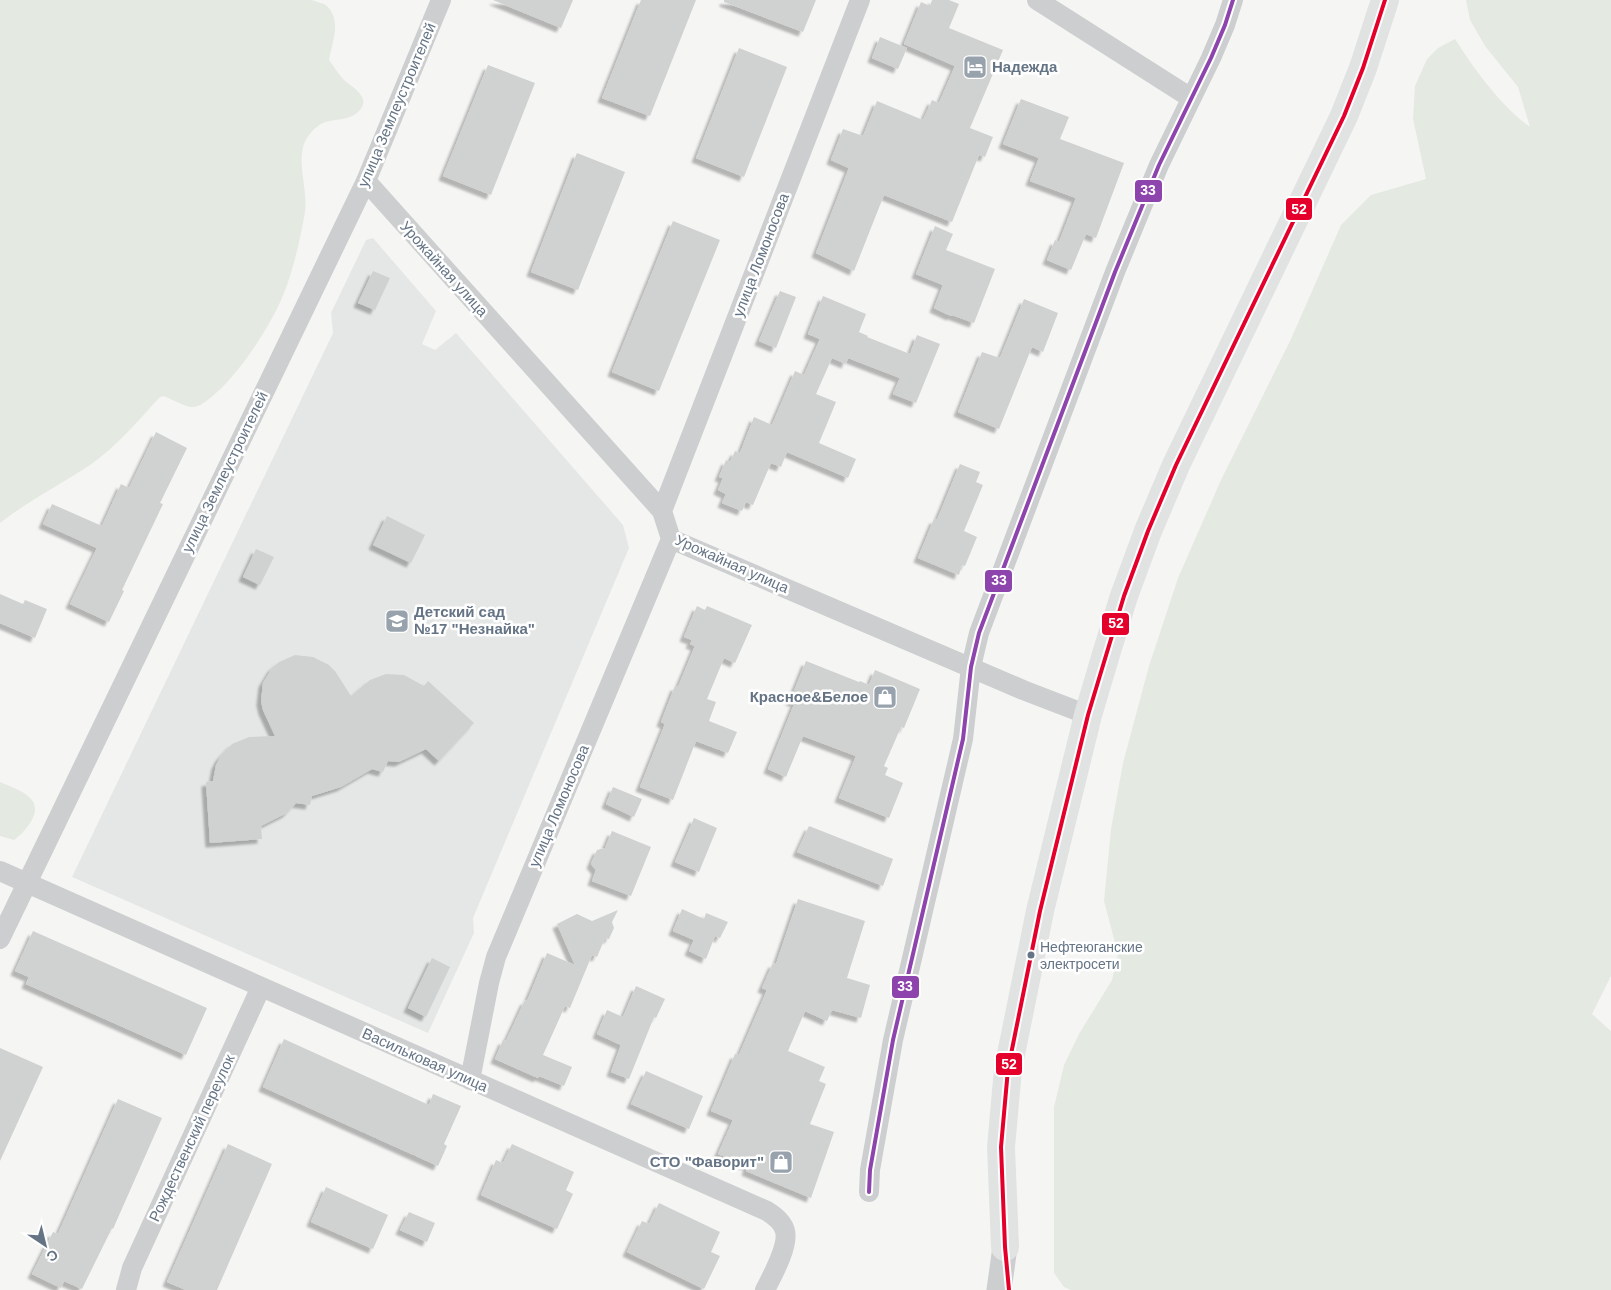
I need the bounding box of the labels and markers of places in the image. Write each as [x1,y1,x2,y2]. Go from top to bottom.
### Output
hotel icon: Надежда [962,54,988,80]
place label: Надежда [992,58,1058,75]
place label: Детский сад №17 "Незнайка" [414,603,535,637]
school or university icon: Детский сад №17 "Незнайка" [384,608,410,634]
shop icon: Красное&Белое [872,684,898,710]
place label: Красное&Белое [750,688,868,705]
place label: Нефтеюганские электросети [1040,939,1143,972]
marker: Нефтеюганские электросети [1026,950,1036,960]
shop icon: СТО "Фаворит" [768,1149,794,1175]
place label: СТО "Фаворит" [650,1153,764,1170]

